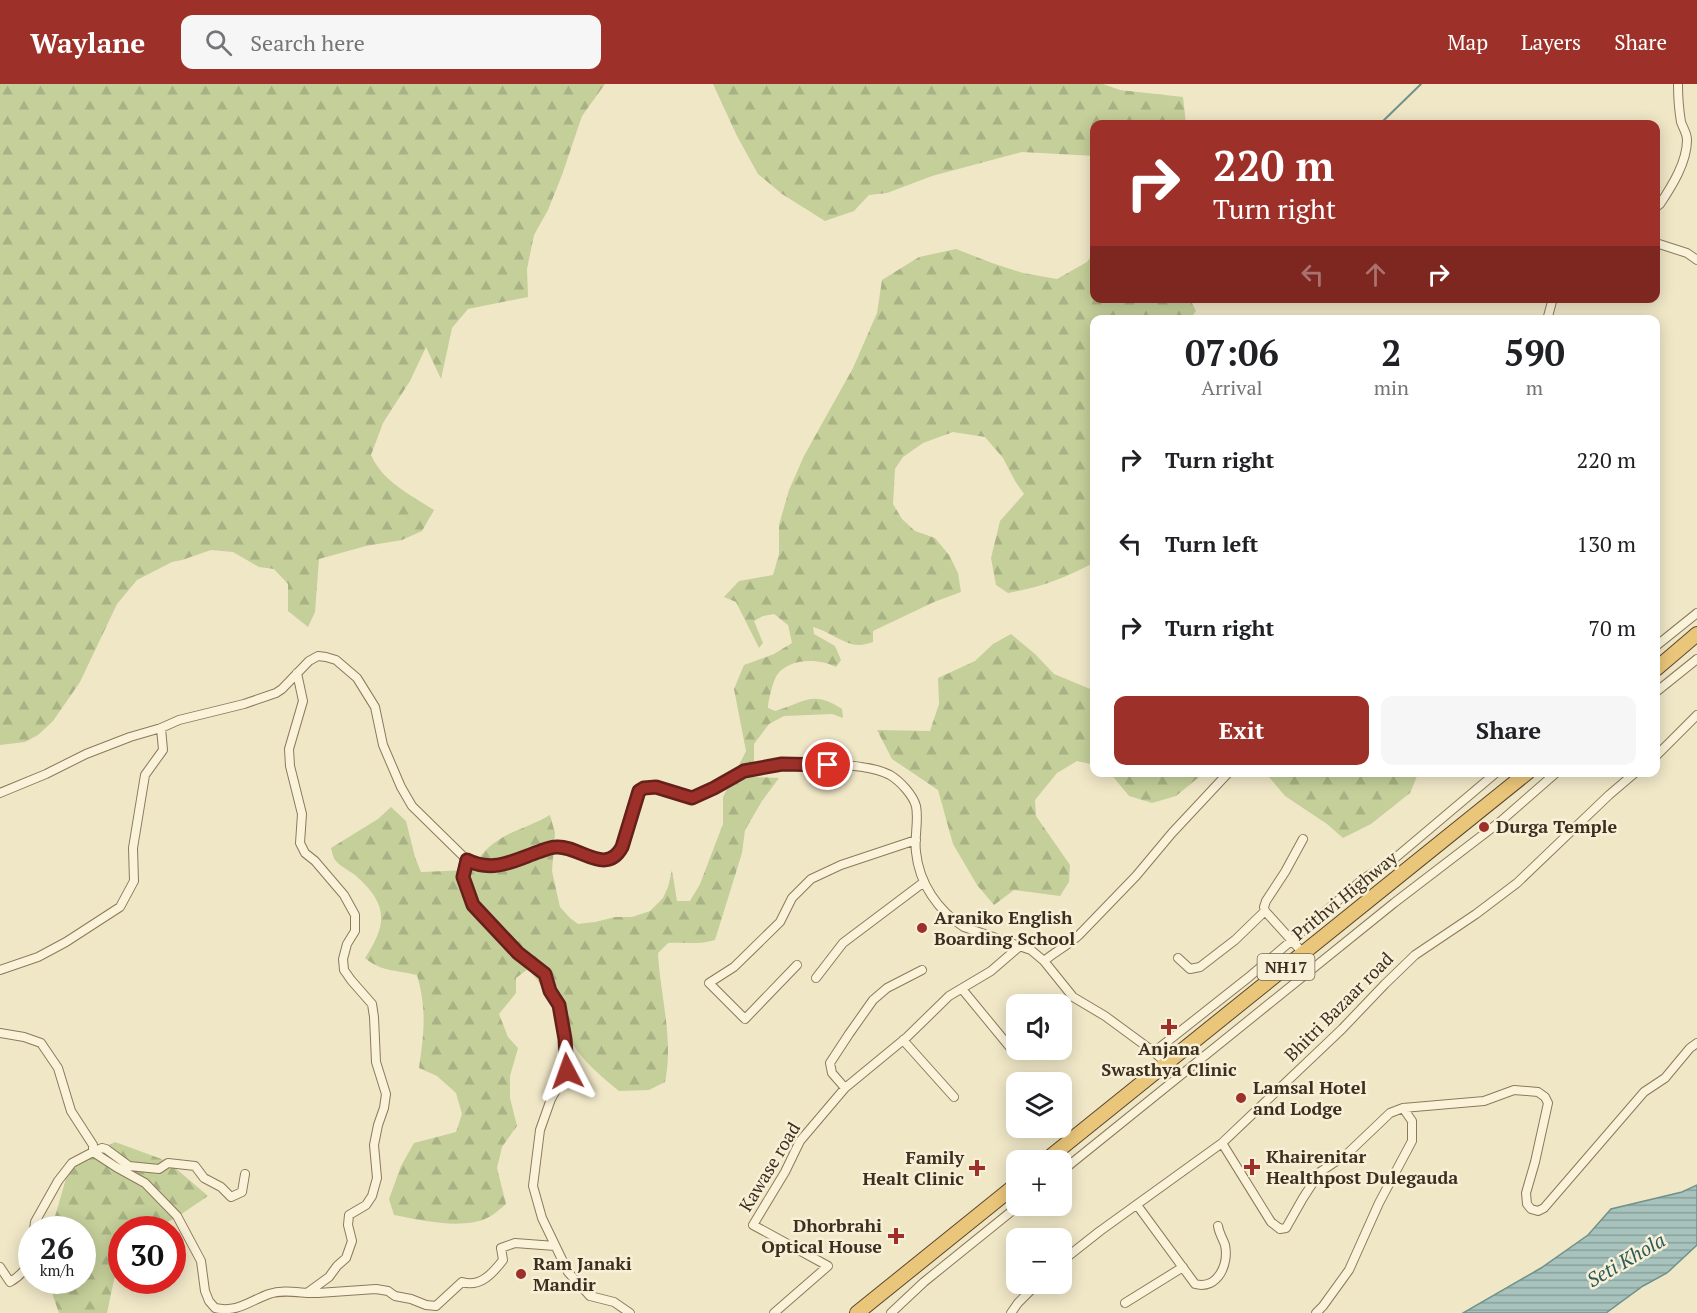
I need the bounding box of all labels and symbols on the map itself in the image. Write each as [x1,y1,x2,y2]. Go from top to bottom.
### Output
pin [802,739,853,790]
place label: Durga Temple [1496,814,1617,838]
marker: Durga Temple [1477,820,1491,834]
street label: Prithvi Highway [1287,845,1403,945]
place label: Araniko English Boarding School [934,905,1075,950]
marker: Araniko English Boarding School [915,921,929,935]
street label: Bhitri Bazaar road [1279,947,1398,1066]
road number: NH17 [1258,954,1314,980]
marker: Anjana Swasthya Clinic [1160,1018,1178,1036]
place label: Anjana Swasthya Clinic [1101,1036,1237,1081]
position arrow [535,1039,599,1103]
place label: Lamsal Hotel and Lodge [1253,1075,1366,1120]
marker: Lamsal Hotel and Lodge [1234,1091,1248,1105]
street label: Kawase road [733,1117,805,1216]
place label: Khairenitar Healthpost Dulegauda [1266,1144,1458,1189]
place label: Family Healt Clinic [862,1145,964,1190]
marker: Khairenitar Healthpost Dulegauda [1243,1158,1261,1176]
marker: Family Healt Clinic [968,1159,986,1177]
place label: Dhorbrahi Optical House [761,1213,882,1258]
speed limit sign: 30 [108,1216,186,1294]
water label: Seti Khola [1581,1226,1670,1293]
marker: Dhorbrahi Optical House [887,1227,905,1245]
place label: Ram Janaki Mandir [533,1251,632,1296]
marker: Ram Janaki Mandir [514,1267,528,1281]

